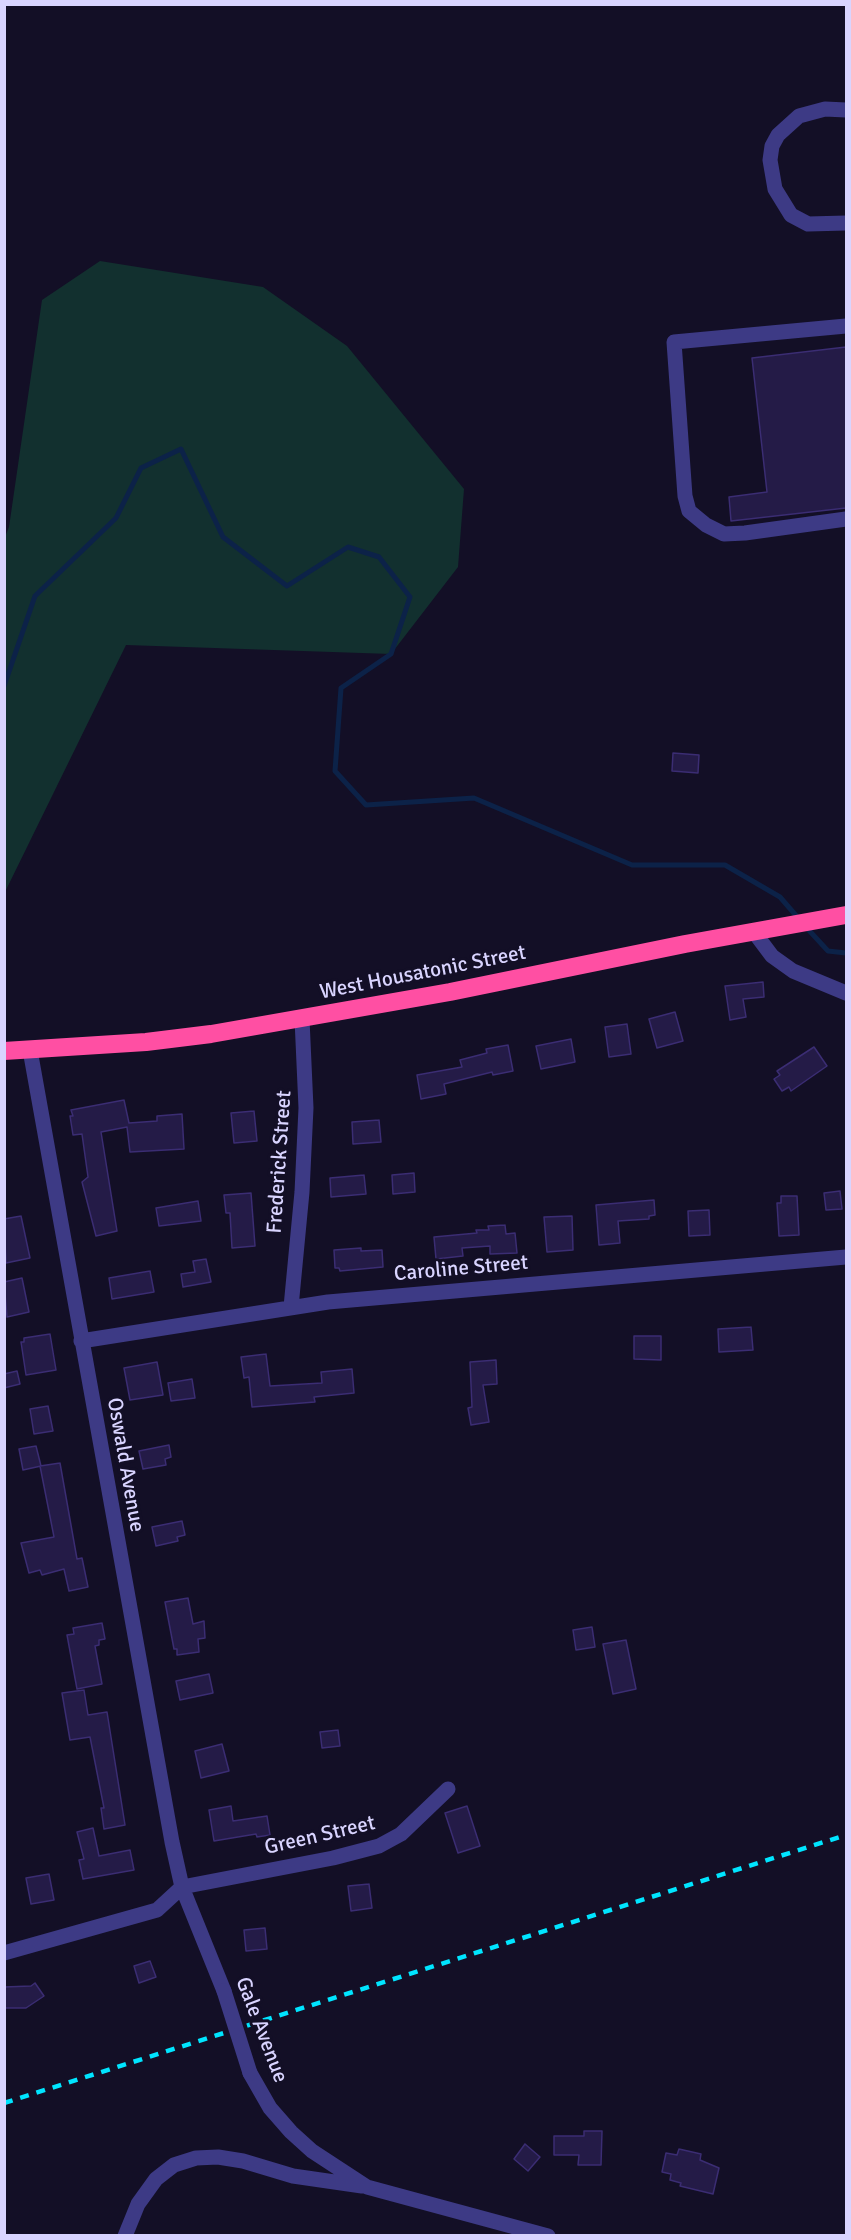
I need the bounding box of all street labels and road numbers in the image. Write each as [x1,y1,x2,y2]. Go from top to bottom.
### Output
street label: West Housatonic Street [318,941,528,1005]
street label: Frederick Street [262,1090,298,1234]
street label: Caroline Street [393,1251,529,1287]
street label: Oswald Avenue [101,1396,149,1534]
street label: Green Street [262,1811,378,1861]
street label: Gale Avenue [229,1974,293,2086]

